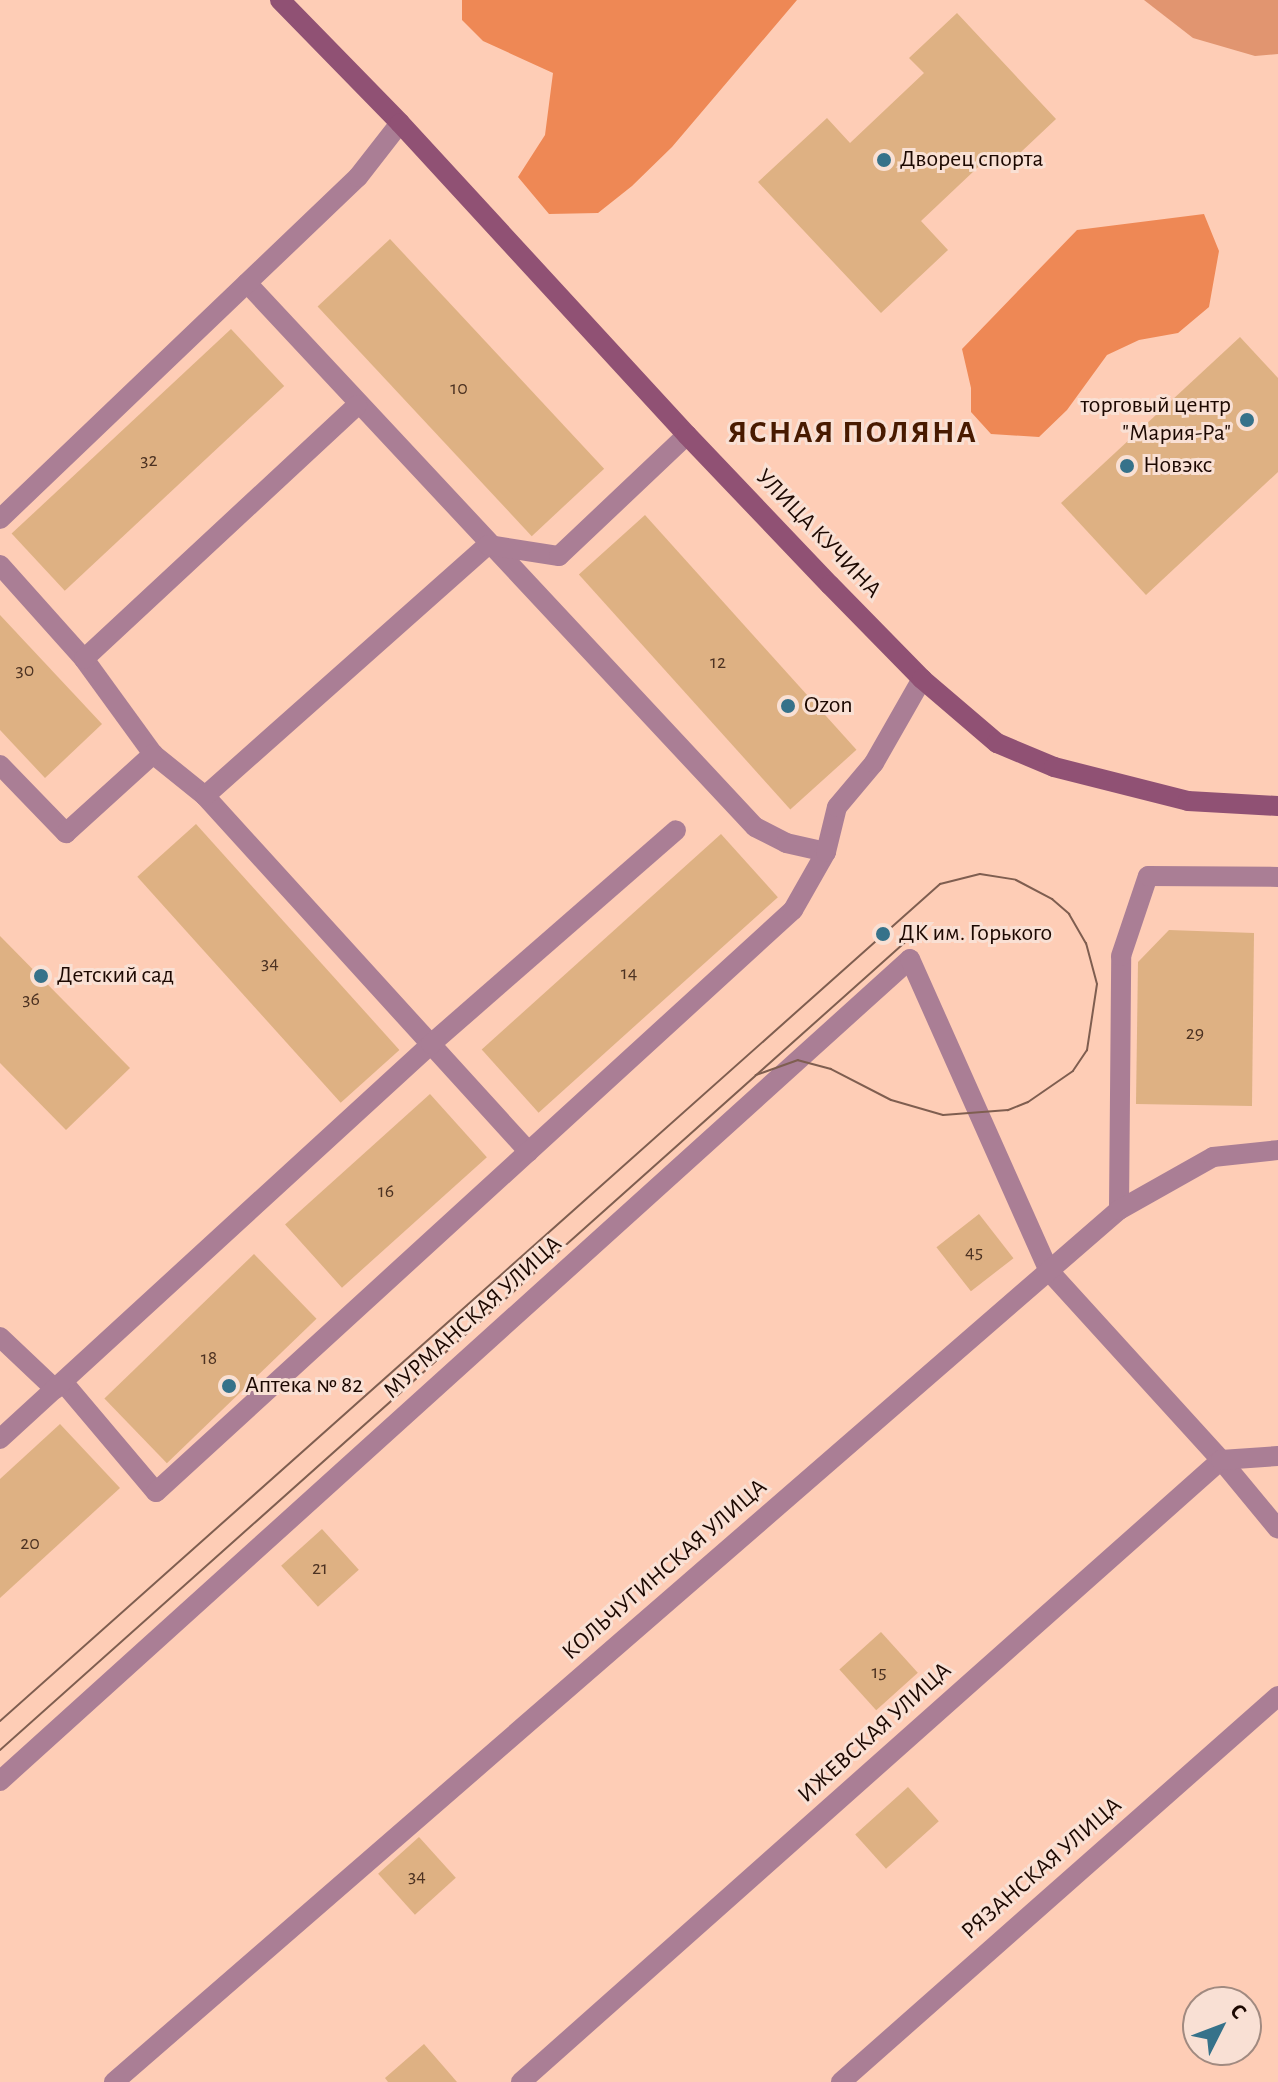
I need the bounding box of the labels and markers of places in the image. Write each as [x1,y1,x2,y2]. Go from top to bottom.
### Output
place label: Дворец спорта [900,146,1043,174]
marker: Дворец спорта [875,151,893,169]
place label: торговый центр "Мария-Ра" [1080,392,1231,448]
marker: торговый центр "Мария-Ра" [1238,411,1256,429]
place label: Новэкс [1143,452,1213,480]
marker: Новэкс [1118,457,1136,475]
place label: Ozon [804,692,853,720]
marker: Ozon [779,697,797,715]
place label: ДК им. Горького [899,920,1052,948]
marker: ДК им. Горького [874,925,892,943]
place label: Детский сад [57,962,174,990]
marker: Детский сад [32,967,50,985]
place label: Аптека № 82 [245,1372,363,1400]
marker: Аптека № 82 [220,1377,238,1395]

